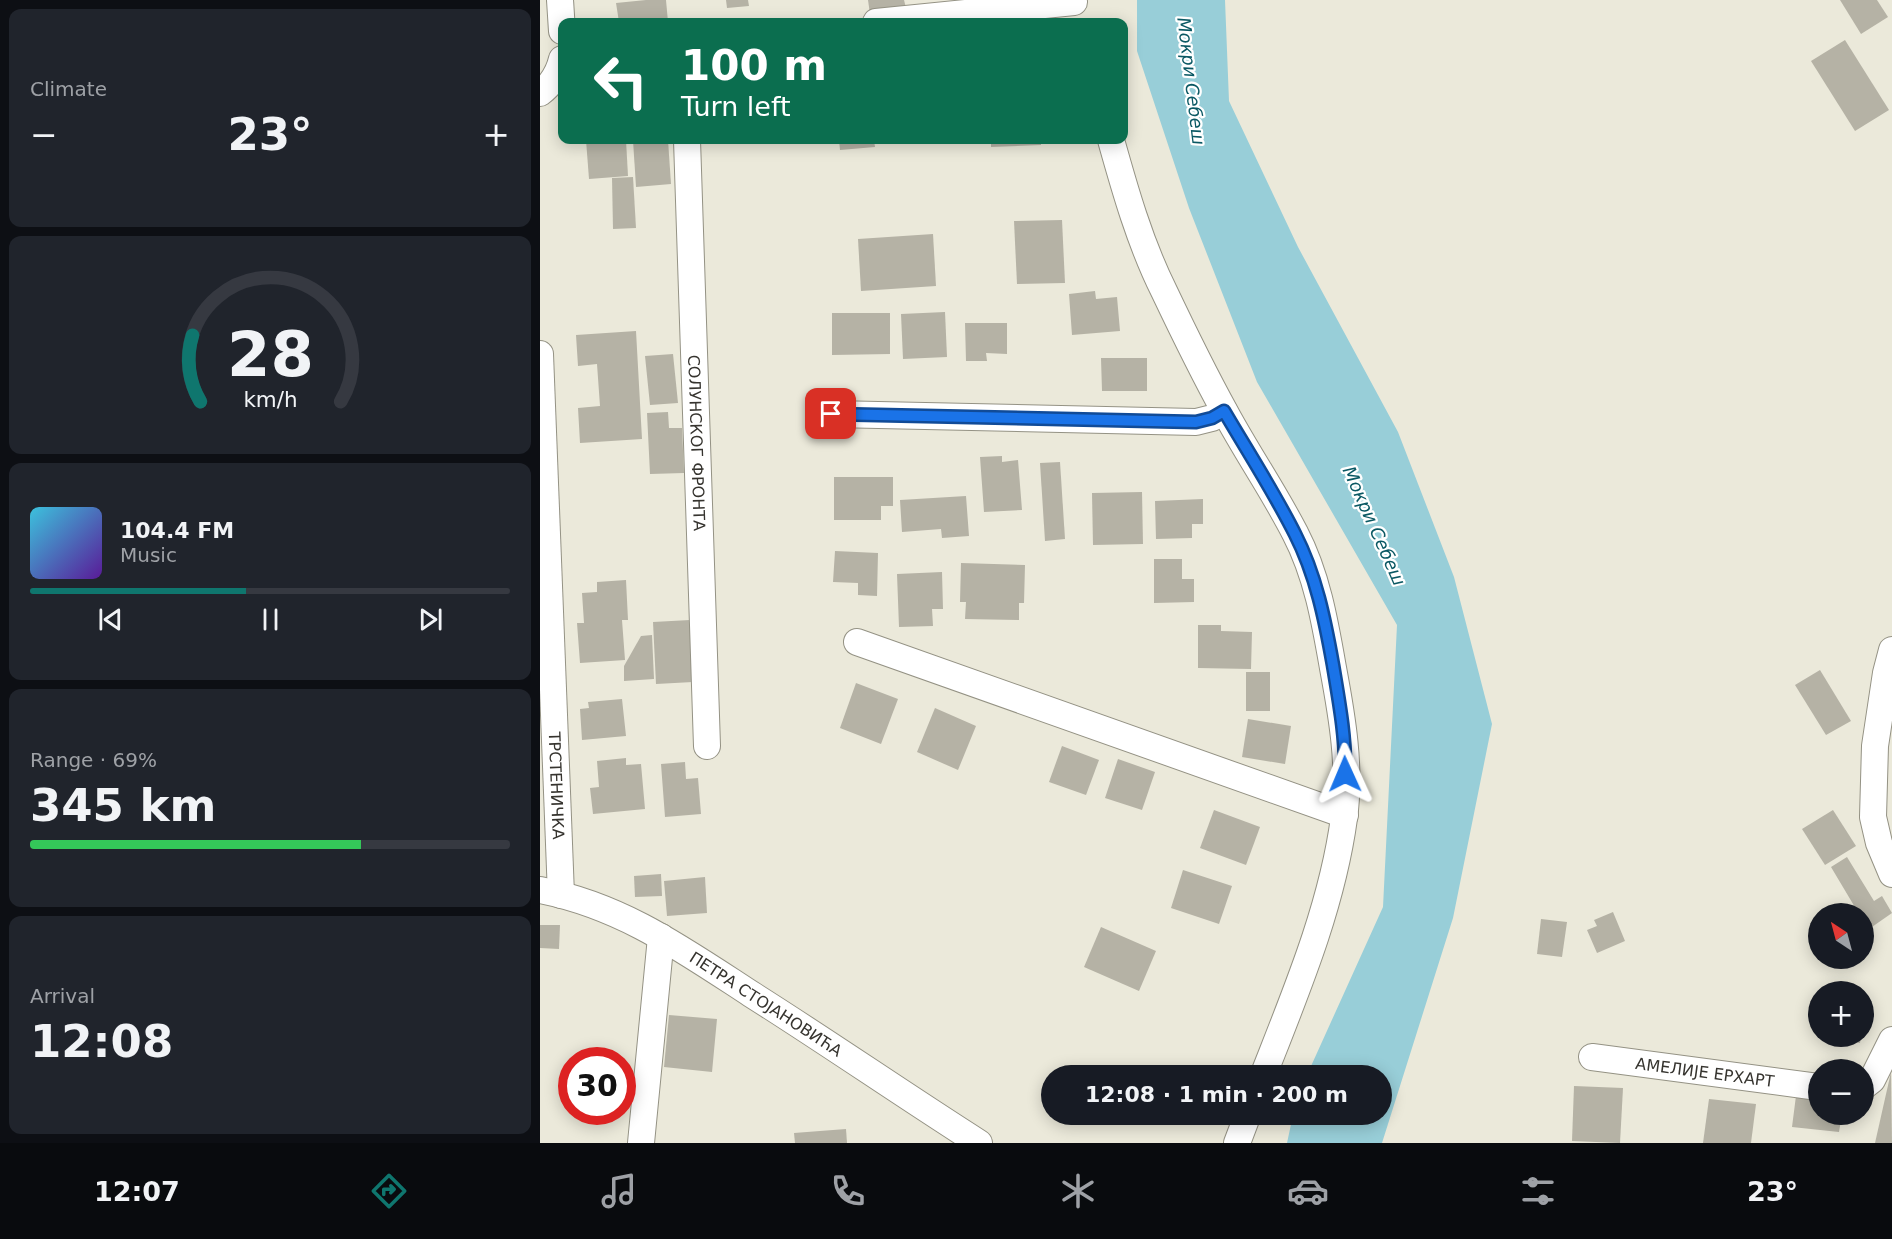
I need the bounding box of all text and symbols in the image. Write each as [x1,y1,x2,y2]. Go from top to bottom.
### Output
water label: Мокри Себеш [1173,16,1210,146]
text: 100 m [681,41,827,90]
icon: left [582,42,660,120]
text: Climate [30,77,107,101]
text: Turn left [681,91,791,122]
text: 23° [227,108,313,161]
text: − [30,115,58,154]
text: + [482,115,510,154]
text: 28 [227,318,313,391]
street label: СОЛУНСКОГ ФРОНТА [684,354,709,531]
text: km/h [243,387,297,412]
pin [805,388,856,439]
icon: arrive [814,397,847,430]
water label: Мокри Себеш [1339,463,1410,589]
text: 104.4 FM [120,518,234,543]
text: Music [120,543,177,567]
icon: previous [94,603,127,636]
icon: pause [254,603,287,636]
icon: next [414,603,447,636]
street label: ТРСТЕНИЧКА [545,730,568,840]
position arrow [1313,742,1377,806]
text: Range · 69% [30,748,157,772]
text: 345 km [30,779,216,832]
north arrow [1808,903,1874,969]
map controls [1808,903,1874,1125]
street label: ПЕТРА СТОЈАНОВИЋА [686,948,846,1061]
button: + [1808,981,1874,1047]
text: Arrival [30,984,95,1008]
text: 12:08 [30,1015,173,1068]
speed limit sign: 30 [558,1047,636,1125]
street label: АМЕЛИЈЕ ЕРХАРТ [1634,1054,1776,1091]
button: − [1808,1059,1874,1125]
text: 12:08 · 1 min · 200 m [1085,1082,1348,1107]
icon: directions [368,1170,410,1212]
icon: music [598,1170,640,1212]
icon: phone [827,1170,869,1212]
icon: climate [1057,1170,1099,1212]
icon: car [1287,1170,1329,1212]
icon: filters [1517,1170,1559,1212]
text: 12:07 [94,1176,180,1207]
text: 23° [1747,1176,1798,1207]

